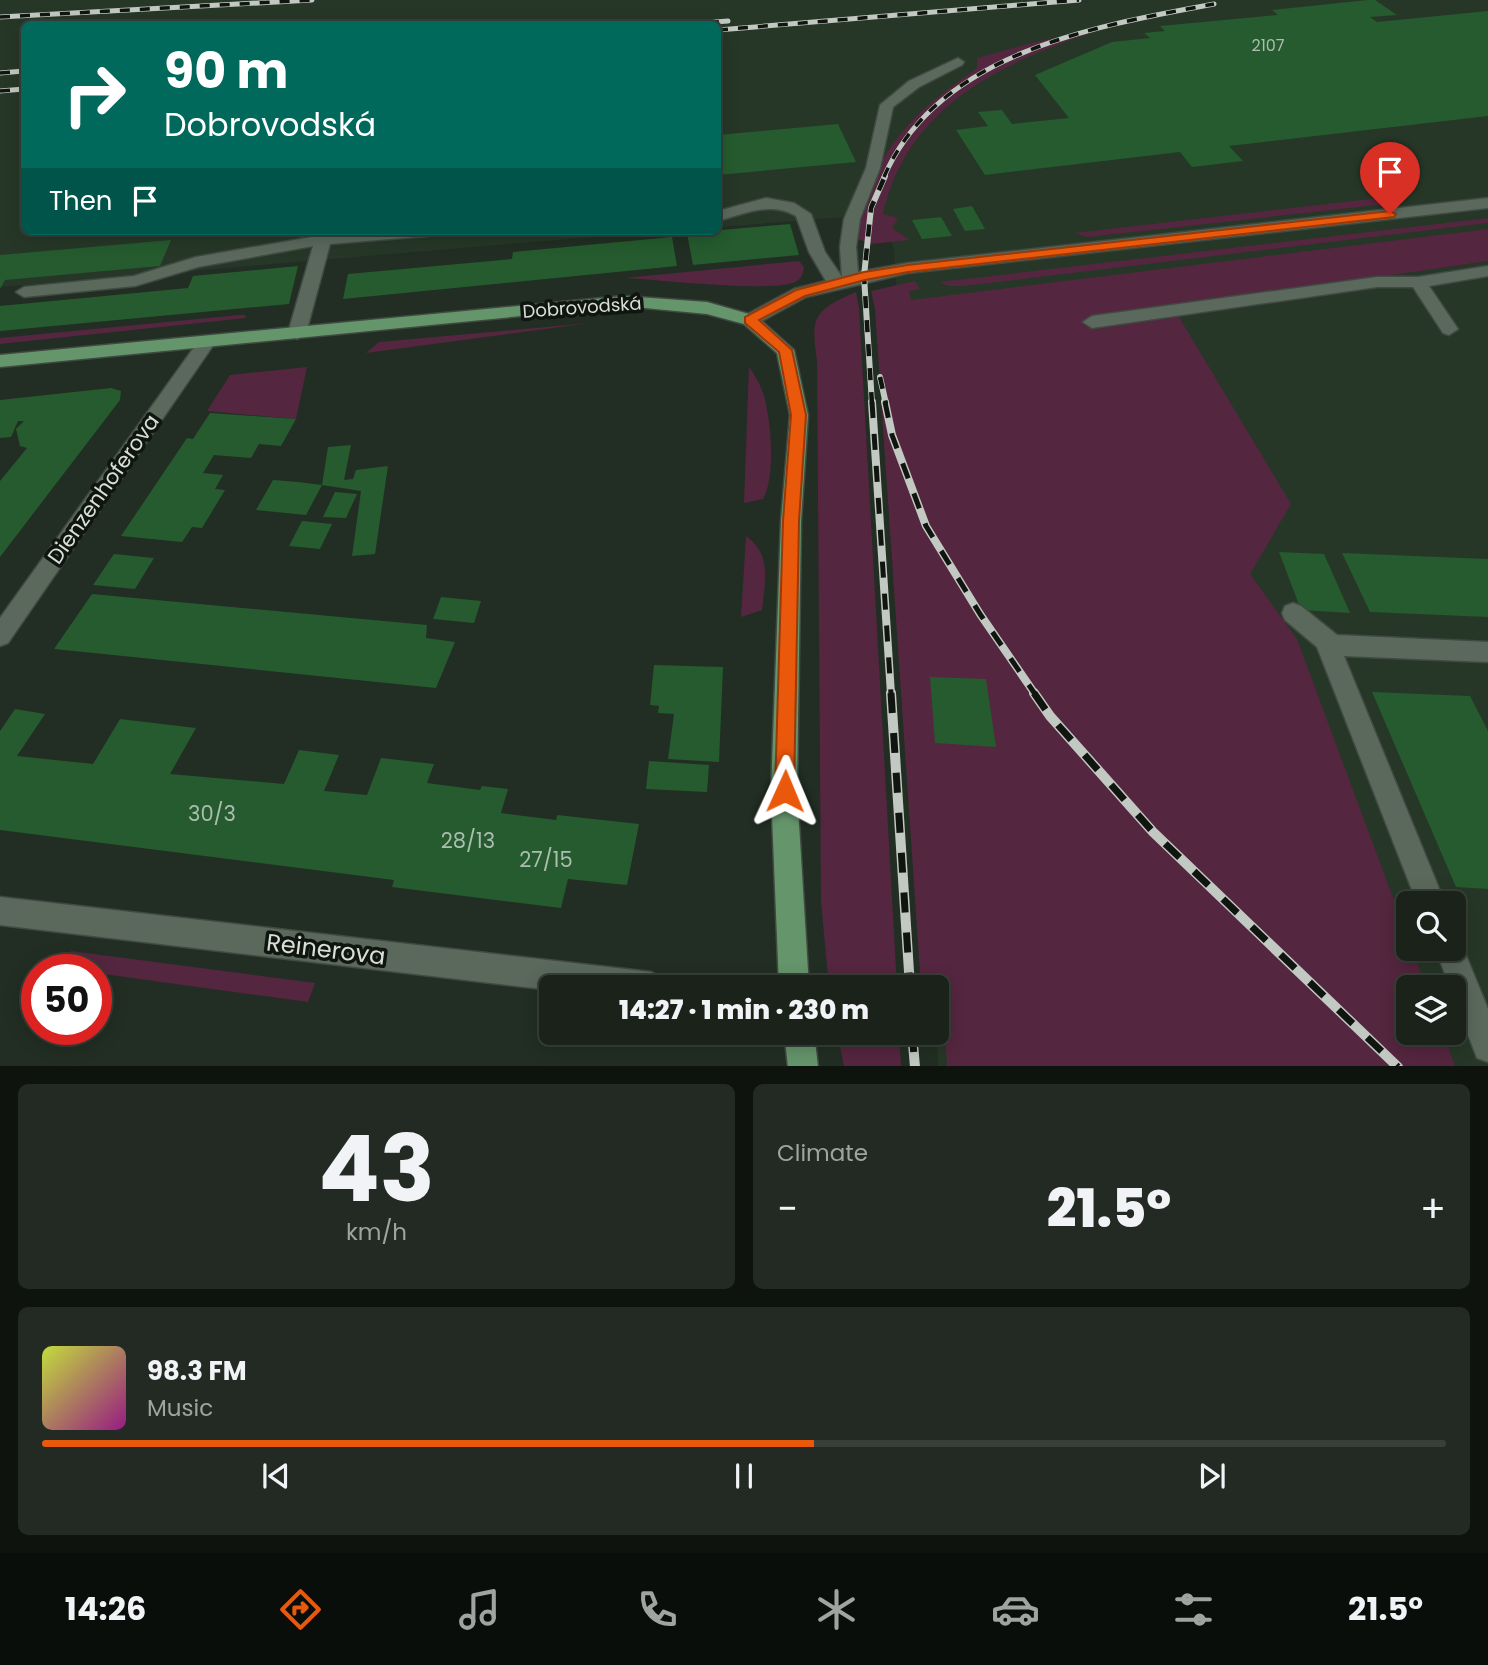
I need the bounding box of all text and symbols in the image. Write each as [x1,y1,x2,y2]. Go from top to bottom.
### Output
house number: 2107 [1251,34,1285,57]
text: 90 m [164,37,288,105]
icon: right [49,49,140,140]
text: Dobrovodská [164,102,376,147]
pin [1360,142,1420,214]
icon: arrive [1371,153,1409,191]
icon: arrive [126,182,164,220]
text: Then [49,183,112,219]
street label: Dobrovodská [522,290,642,324]
street label: Dienzenhoferova [40,408,166,570]
position arrow [748,754,822,828]
house number: 30/3 [188,799,236,828]
house number: 28/13 [441,826,495,855]
house number: 27/15 [519,845,573,874]
map controls [1396,891,1466,1045]
button: search [1396,891,1466,961]
street label: Reinerova [265,925,387,973]
speed limit sign: 50 [21,954,112,1045]
button: layers [1396,975,1466,1045]
text: 14:27 · 1 min · 230 m [619,992,869,1028]
text: 43 [318,1105,435,1233]
text: Climate [777,1137,868,1169]
text: 21.5° [1047,1172,1171,1245]
text: − [777,1182,798,1235]
text: + [1420,1182,1446,1235]
text: km/h [346,1216,407,1248]
text: 98.3 FM [147,1353,247,1389]
text: Music [147,1392,213,1424]
icon: previous [257,1457,295,1495]
icon: pause [725,1457,763,1495]
icon: next [1193,1457,1231,1495]
icon: directions [276,1585,325,1634]
icon: music [455,1585,504,1634]
icon: phone [633,1585,682,1634]
icon: climate [812,1585,861,1634]
icon: car [991,1585,1040,1634]
icon: filters [1169,1585,1218,1634]
text: 14:26 [65,1586,146,1631]
text: 21.5° [1348,1586,1423,1631]

